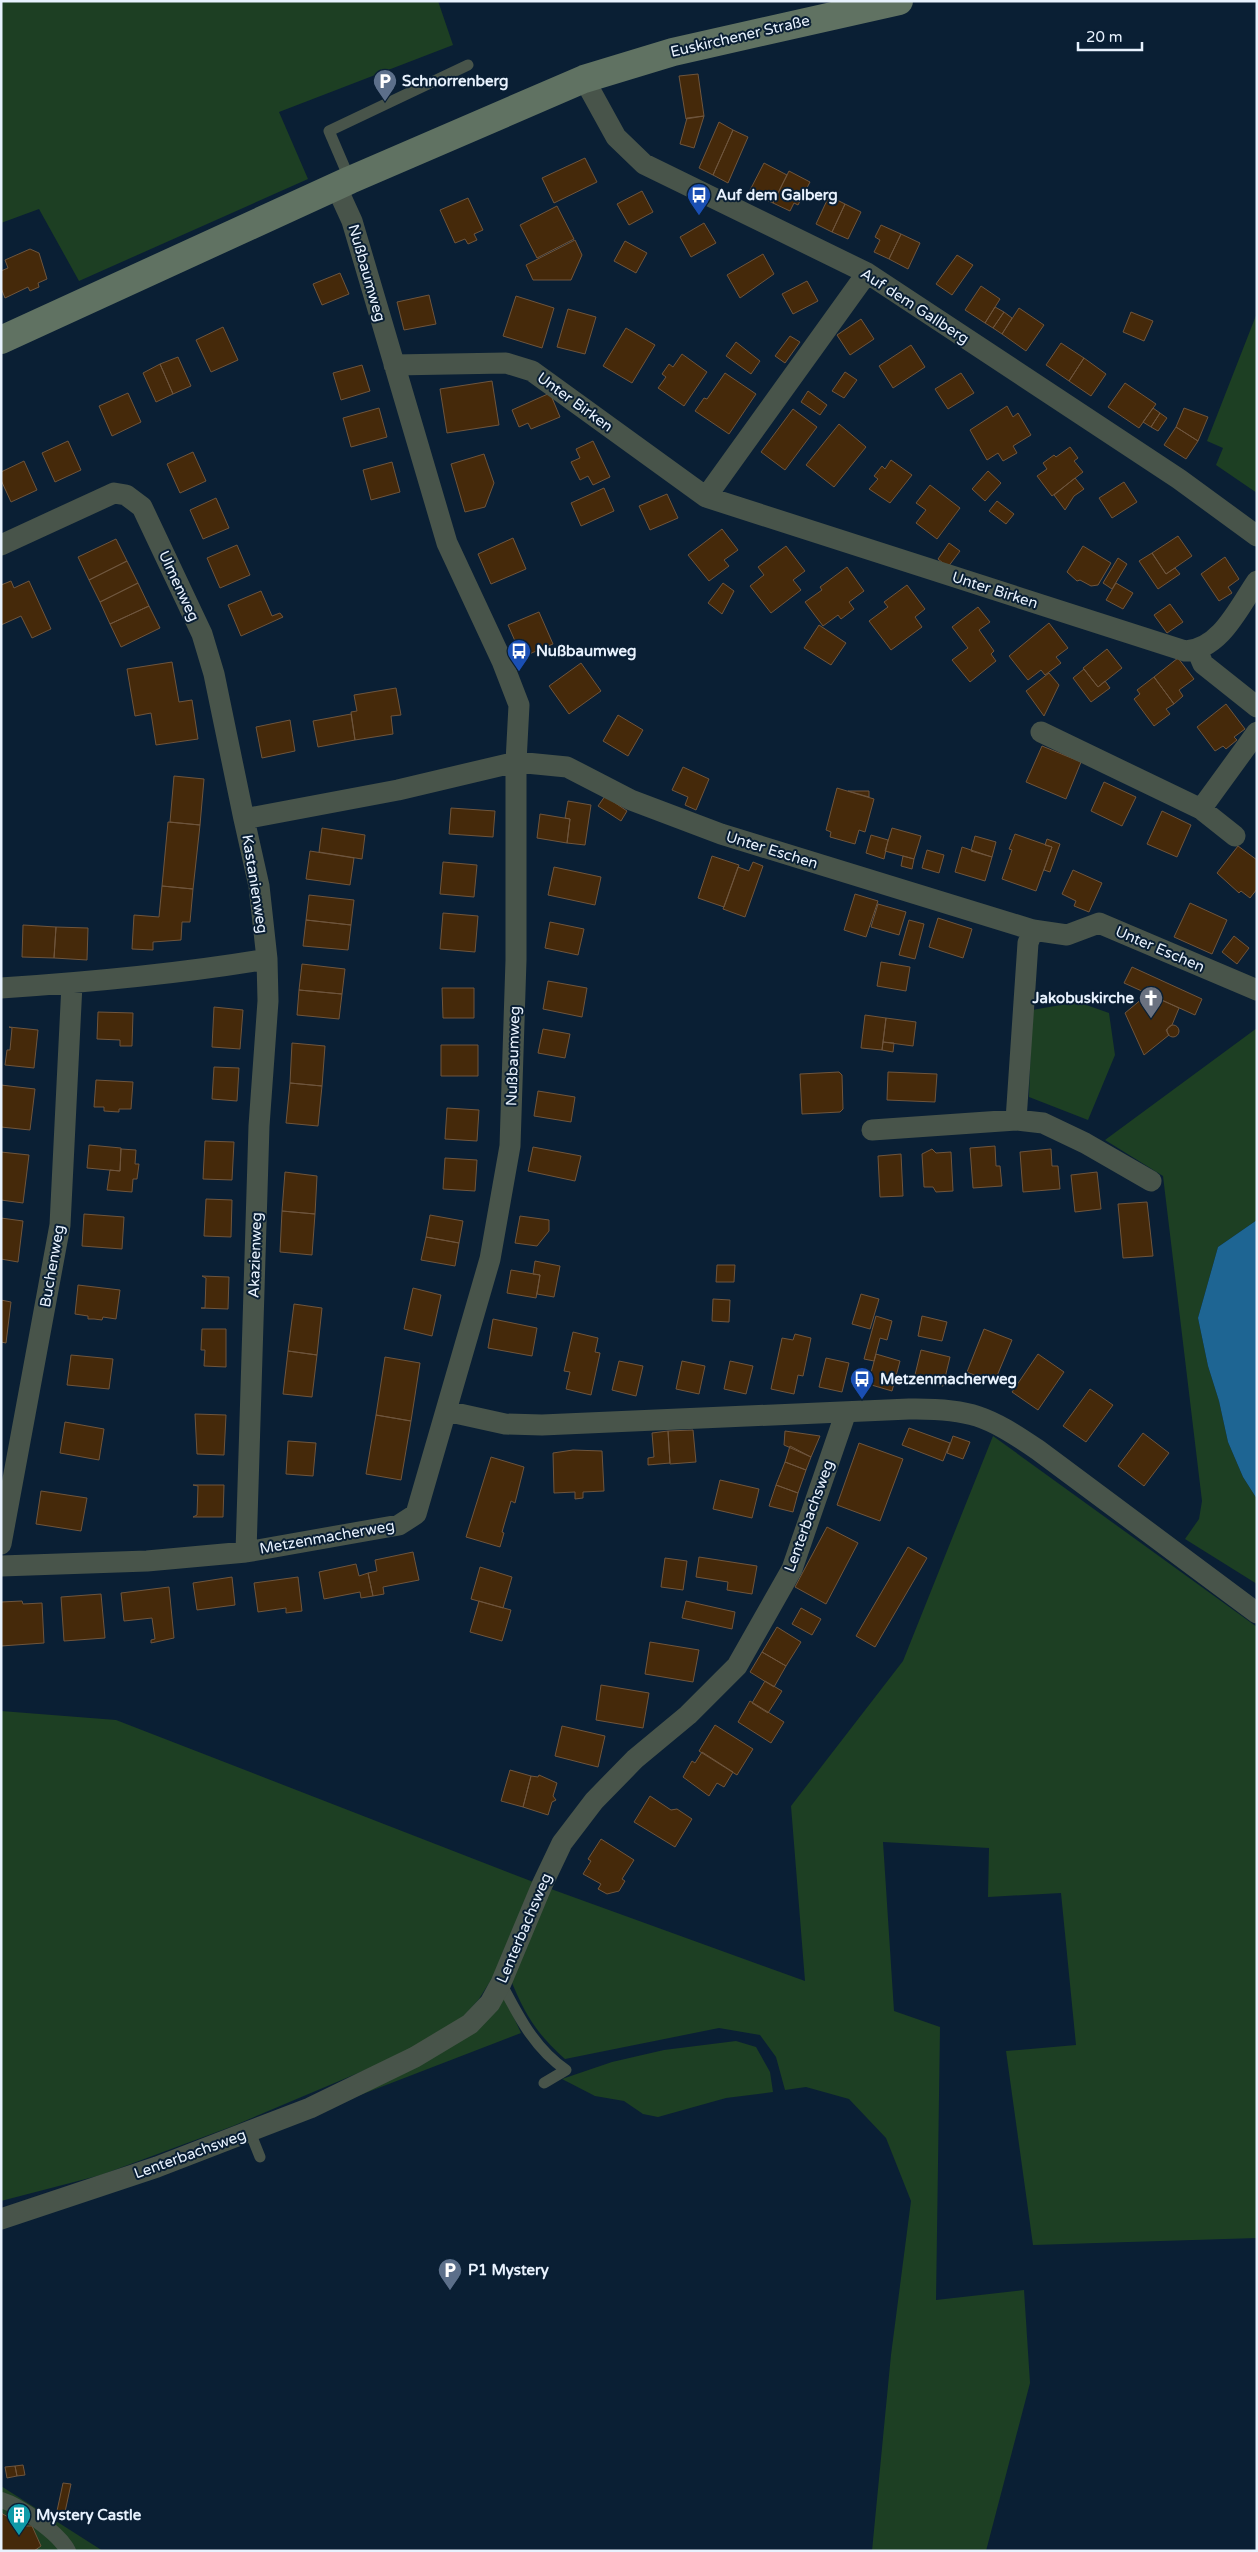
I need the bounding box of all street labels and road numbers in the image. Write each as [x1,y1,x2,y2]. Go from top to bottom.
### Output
street label: Euskirchener Straße [669,11,811,61]
street label: Nußbaumweg [345,222,389,324]
street label: Auf dem Gallberg [857,264,973,348]
street label: Unter Birken [534,368,616,436]
street label: Ulmenweg [155,548,203,624]
street label: Unter Birken [950,568,1040,612]
street label: Unter Eschen [724,827,820,873]
street label: Kastanienweg [238,833,272,935]
street label: Unter Eschen [1113,922,1207,976]
street label: Nußbaumweg [502,1005,524,1107]
street label: Akazienweg [245,1212,265,1298]
street label: Buchenweg [36,1223,68,1309]
street label: Lenterbachsweg [780,1458,838,1574]
street label: Metzenmacherweg [258,1516,396,1558]
street label: Lenterbachsweg [493,1870,555,1986]
street label: Lenterbachsweg [132,2125,248,2183]

